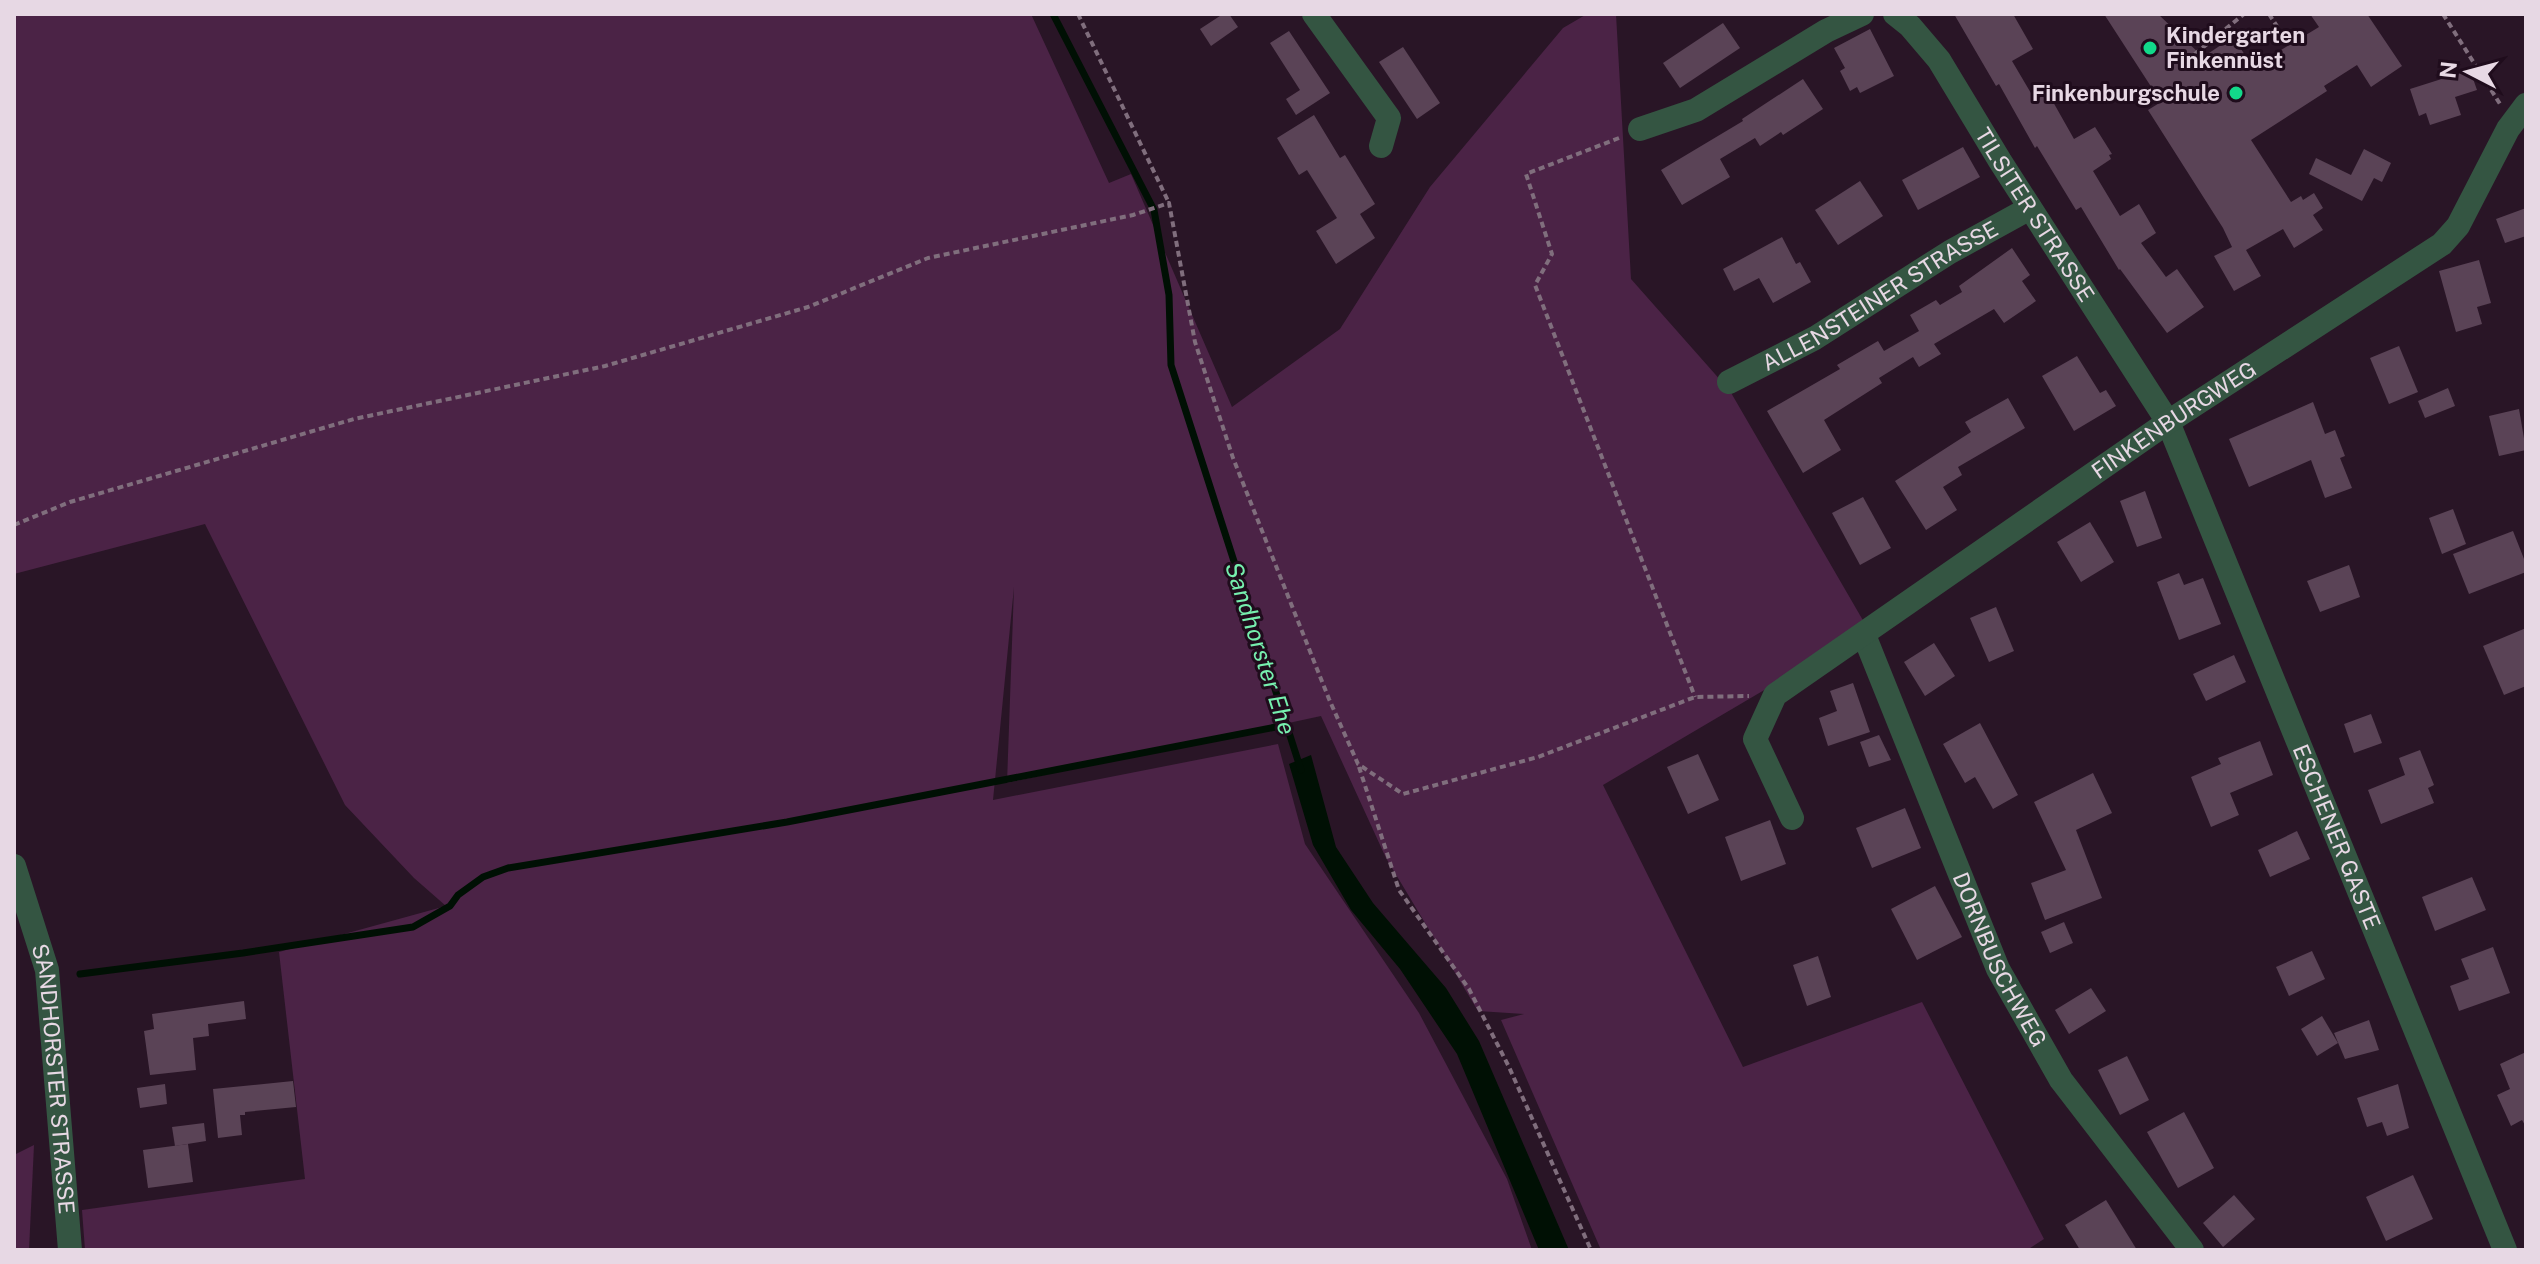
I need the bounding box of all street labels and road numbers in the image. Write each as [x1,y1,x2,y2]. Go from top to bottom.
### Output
street label: TILSITER STRASSE [1970,123,2100,307]
street label: ALLENSTEINER STRASSE [1758,215,2002,376]
street label: FINKENBURGWEG [2086,356,2261,484]
street label: ESCHENER GASTE [2288,740,2386,933]
street label: DORNBUSCHWEG [1948,869,2052,1051]
street label: SANDHORSTER STRASSE [26,940,80,1215]

